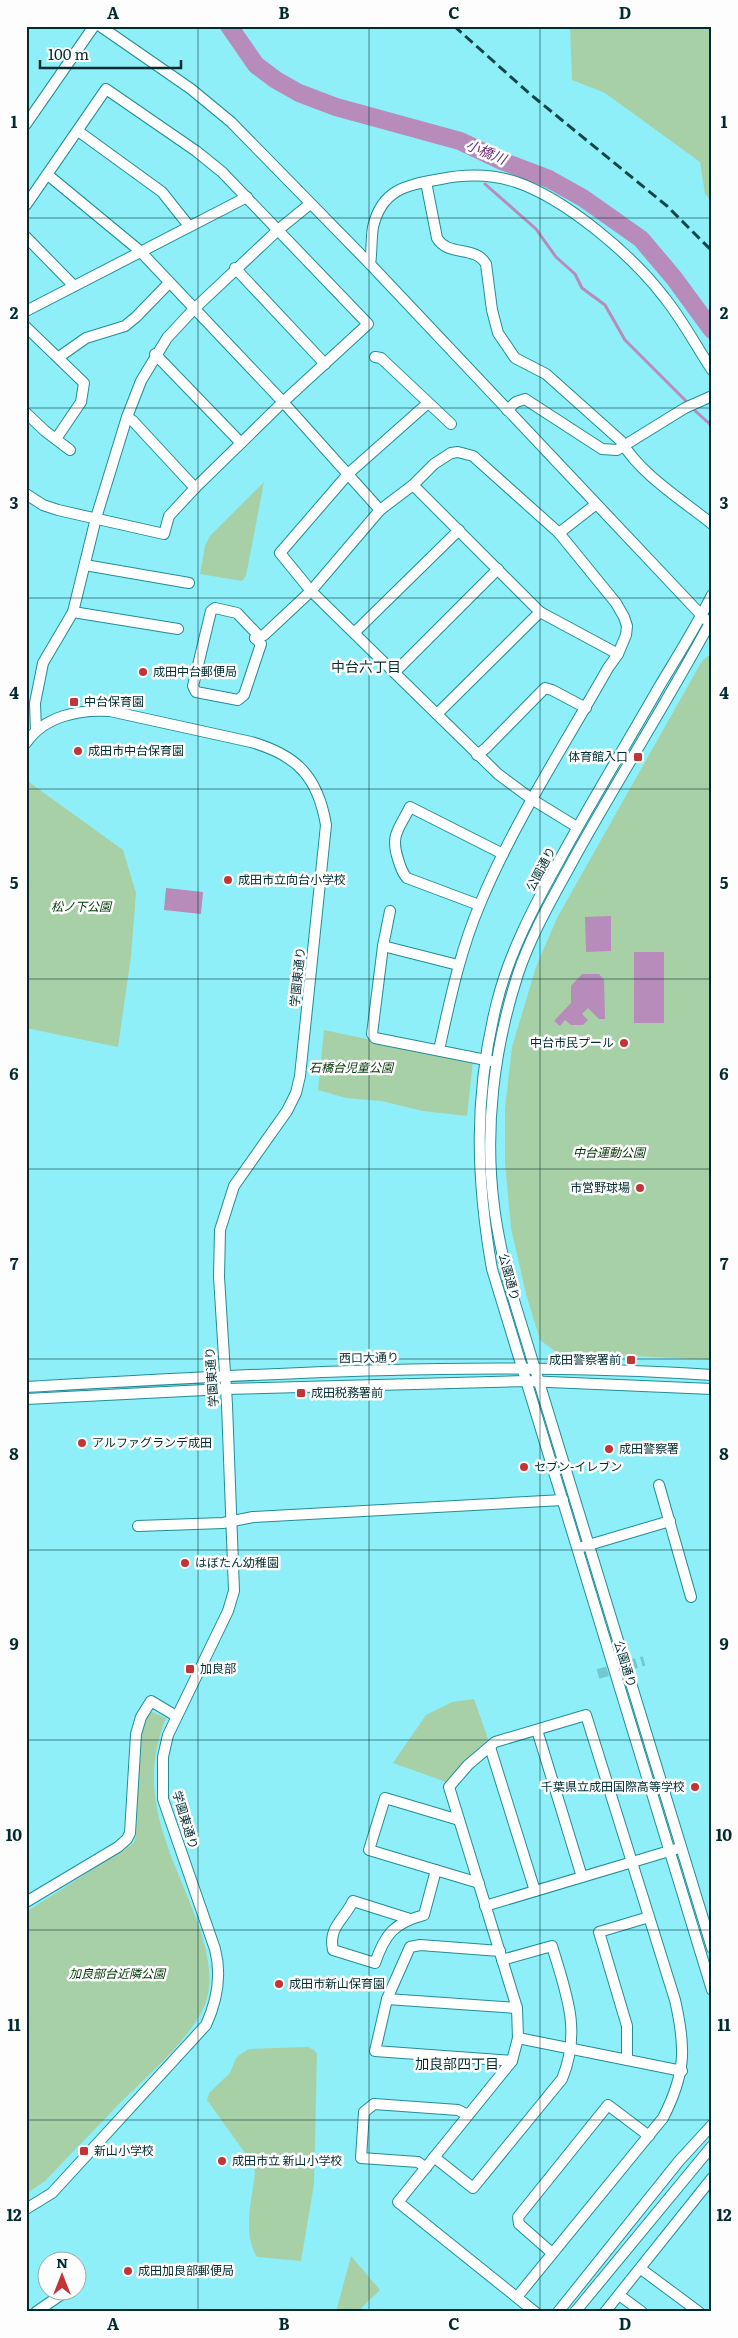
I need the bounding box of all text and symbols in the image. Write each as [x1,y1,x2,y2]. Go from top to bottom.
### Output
text: A [107,0,119,24]
text: B [278,0,290,24]
text: C [448,0,460,24]
text: D [619,0,631,24]
scale bar [40,38,181,70]
text: 100 m [48,42,89,65]
text: 1 [11,109,18,133]
text: 1 [721,109,728,133]
water label: 小橋川 [463,134,511,169]
text: 2 [10,300,19,324]
text: 2 [720,300,729,324]
text: 3 [10,490,19,514]
text: 3 [720,490,729,514]
district label: 中台六丁目 [331,656,401,676]
place label: 成田中台郵便局 [153,662,237,680]
marker: 成田中台郵便局 [137,666,149,678]
text: 4 [9,680,19,704]
text: 4 [719,680,729,704]
place label: 中台保育園 [84,692,144,710]
marker: 中台保育園 [68,696,80,708]
place label: 成田市中台保育園 [88,741,184,759]
marker: 成田市中台保育園 [72,745,84,757]
place label: 体育館入口 [568,747,628,765]
marker: 体育館入口 [632,751,644,763]
street label: 公園通り [521,843,559,894]
text: 5 [10,870,19,894]
place label: 成田市立向台小学校 [238,870,346,888]
text: 5 [720,870,729,894]
marker: 成田市立向台小学校 [222,874,234,886]
park label: 松ノ下公園 [51,897,113,915]
street label: 学園東通り [285,946,309,1008]
place label: 中台市民プール [530,1033,614,1051]
marker: 中台市民プール [618,1037,630,1049]
park label: 石橋台児童公園 [309,1058,395,1076]
text: 6 [9,1061,19,1085]
text: 6 [719,1061,729,1085]
park label: 中台運動公園 [573,1143,647,1161]
place label: 市営野球場 [570,1178,630,1196]
marker: 市営野球場 [634,1182,646,1194]
text: 7 [10,1251,19,1275]
street label: 公園通り [495,1251,525,1302]
text: 7 [720,1251,729,1275]
street label: 学園東通り [200,1347,222,1408]
street label: 西口大通り [339,1347,399,1367]
place label: 成田警察署前 [549,1350,621,1368]
marker: 成田警察署前 [625,1354,637,1366]
place label: 成田税務署前 [311,1383,383,1401]
marker: 成田税務署前 [295,1387,307,1399]
place label: アルファグランデ成田 [92,1433,212,1451]
marker: アルファグランデ成田 [76,1437,88,1449]
place label: 成田警察署 [619,1439,679,1457]
text: 8 [9,1441,19,1465]
text: 8 [719,1441,729,1465]
marker: 成田警察署 [603,1443,615,1455]
place label: セブン-イレブン [534,1457,622,1475]
marker: セブン-イレブン [518,1461,530,1473]
place label: はぼたん幼稚園 [195,1553,279,1571]
marker: はぼたん幼稚園 [179,1557,191,1569]
text: 9 [9,1631,19,1655]
text: 9 [719,1631,729,1655]
street label: 公園通り [610,1638,642,1689]
place label: 加良部 [200,1659,236,1677]
marker: 加良部 [184,1663,196,1675]
place label: 千葉県立成田国際高等学校 [541,1777,685,1795]
marker: 千葉県立成田国際高等学校 [689,1781,701,1793]
street label: 学園東通り [169,1788,203,1851]
text: 10 [6,1822,22,1846]
text: 10 [716,1822,732,1846]
park label: 加良部台近隣公園 [69,1964,167,1982]
place label: 成田市新山保育園 [289,1974,385,1992]
marker: 成田市新山保育園 [273,1978,285,1990]
text: 11 [7,2012,21,2036]
text: 11 [717,2012,731,2036]
district label: 加良部四丁目 [415,2053,499,2073]
place label: 新山小学校 [94,2141,154,2159]
marker: 新山小学校 [78,2145,90,2157]
place label: 成田市立 新山小学校 [232,2151,342,2169]
marker: 成田市立 新山小学校 [216,2155,228,2167]
text: 12 [6,2202,22,2226]
text: 12 [716,2202,732,2226]
north arrow [38,2250,88,2300]
text: N [56,2252,68,2272]
place label: 成田加良部郵便局 [138,2261,234,2279]
marker: 成田加良部郵便局 [122,2265,134,2277]
text: A [107,2311,119,2335]
text: B [278,2311,290,2335]
text: C [448,2311,460,2335]
text: D [619,2311,631,2335]

